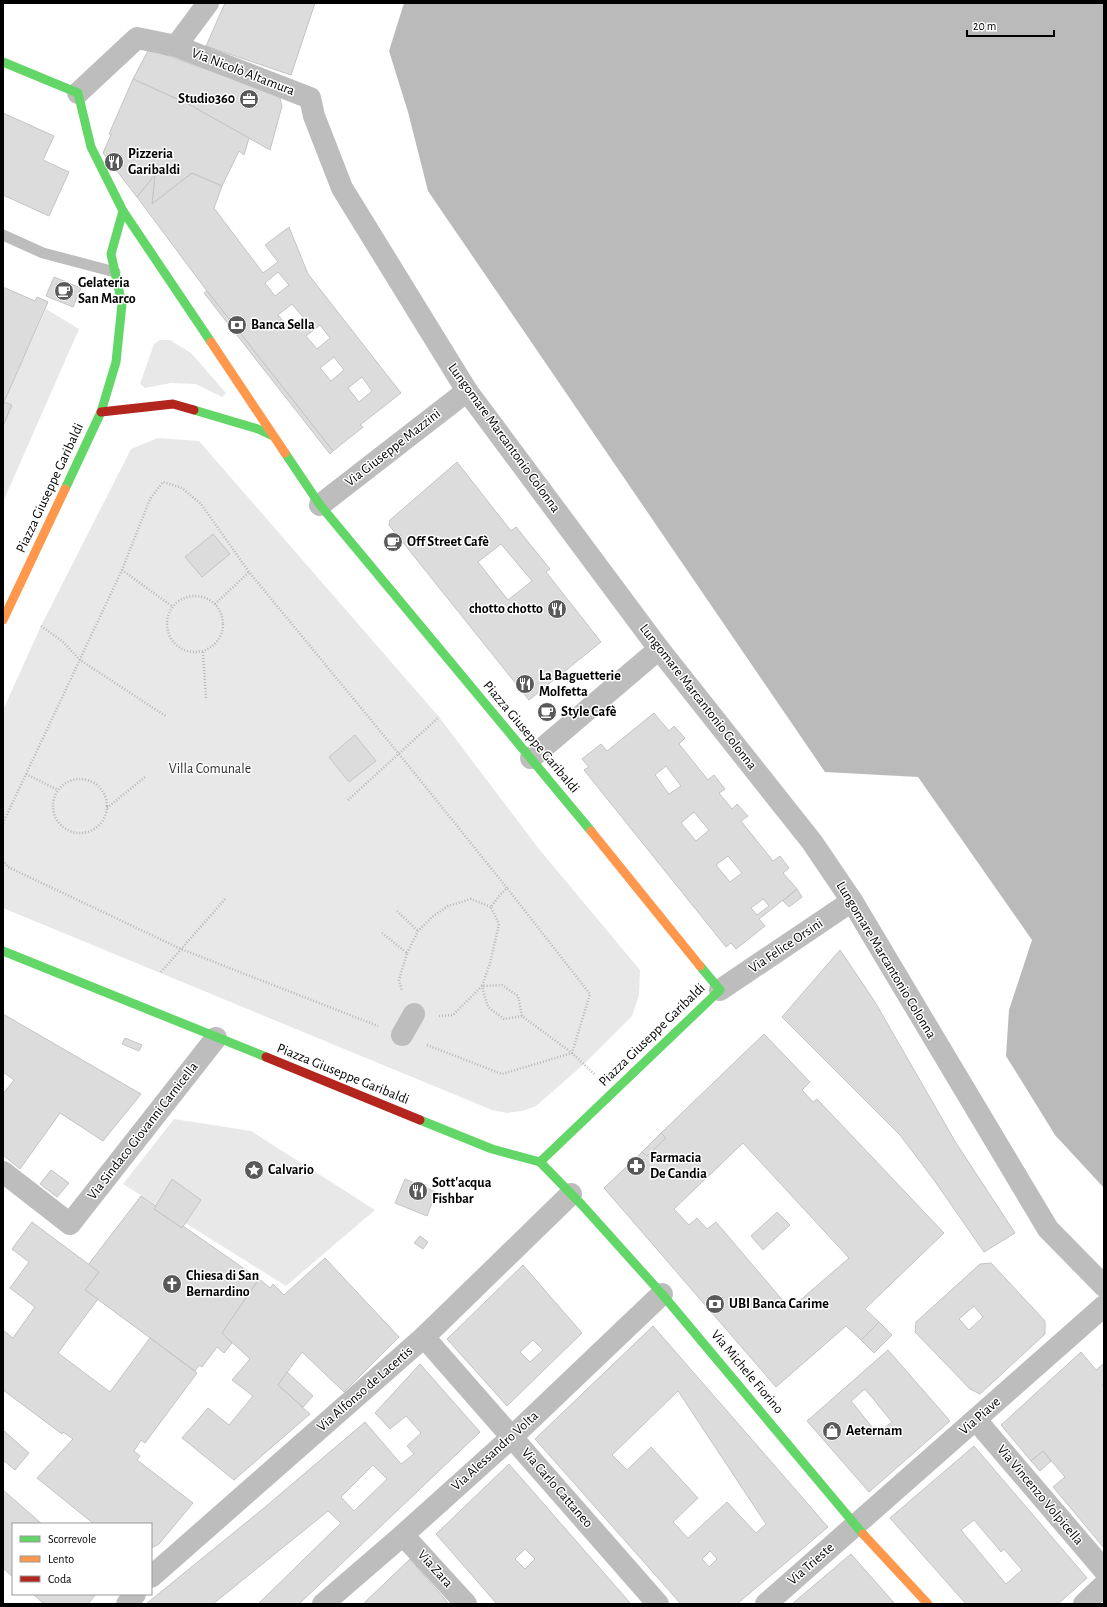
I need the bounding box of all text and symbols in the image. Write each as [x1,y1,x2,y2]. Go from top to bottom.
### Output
scale bar [967,12,1054,38]
text: 20 m [973,20,996,32]
street label: Via Nicolò Altamura [189,46,297,98]
office icon: Studio360 [238,88,260,110]
place label: Studio360 [178,92,235,106]
place label: Pizzeria Garibaldi [128,147,180,177]
restaurant icon: Pizzeria Garibaldi [103,151,125,173]
place label: Gelateria San Marco [78,276,136,306]
cafe icon: Gelateria San Marco [53,280,75,302]
bank icon: Banca Sella [226,314,248,336]
place label: Banca Sella [251,318,315,332]
street label: Lungomare Marcantonio Colonna [445,361,563,516]
street label: Via Giuseppe Mazzini [343,407,443,489]
street label: Piazza Giuseppe Garibaldi [14,421,86,555]
cafe icon: Off Street Cafè [382,531,404,553]
place label: Off Street Cafè [407,535,489,549]
restaurant icon: chotto chotto [546,598,568,620]
place label: chotto chotto [469,602,543,616]
street label: Lungomare Marcantonio Colonna [637,622,759,773]
place label: La Baguetterie Molfetta [539,669,621,699]
restaurant icon: La Baguetterie Molfetta [514,673,536,695]
street label: Piazza Giuseppe Garibaldi [480,678,582,796]
cafe icon: Style Cafè [536,701,558,723]
place label: Style Cafè [561,705,617,719]
park label: Villa Comunale [169,762,251,776]
street label: Lungomare Marcantonio Colonna [833,879,939,1041]
street label: Via Felice Orsini [747,916,825,976]
street label: Piazza Giuseppe Garibaldi [596,981,708,1089]
street label: Piazza Giuseppe Garibaldi [275,1041,411,1107]
street label: Via Sindaco Giovanni Carnicella [85,1059,201,1202]
place label: Farmacia De Candia [650,1151,707,1181]
pharmacy icon: Farmacia De Candia [625,1155,647,1177]
place icon: Calvario [243,1159,265,1181]
place label: Calvario [268,1163,314,1177]
place label: Sott'acqua Fishbar [432,1176,492,1206]
restaurant icon: Sott'acqua Fishbar [407,1180,429,1202]
place label: Chiesa di San Bernardino [186,1269,259,1299]
church icon: Chiesa di San Bernardino [161,1273,183,1295]
bank icon: UBI Banca Carime [704,1293,726,1315]
place label: UBI Banca Carime [729,1297,829,1311]
street label: Via Michele Fiorino [708,1328,786,1416]
street label: Via Alfonso de Lacertis [315,1344,415,1434]
street label: Via Piave [957,1395,1003,1437]
street label: Via Alessandro Volta [449,1408,541,1493]
shop icon: Aeternam [821,1420,843,1442]
place label: Aeternam [846,1424,902,1438]
street label: Via Vincenzo Volpicella [994,1442,1086,1548]
street label: Via Carlo Cattaneo [519,1446,595,1531]
legend [12,1523,152,1595]
text: Scorrevole [48,1533,96,1545]
street label: Via Trieste [785,1540,837,1588]
street label: Via Zara [415,1548,455,1591]
text: Lento [48,1553,74,1565]
text: Coda [48,1573,72,1585]

